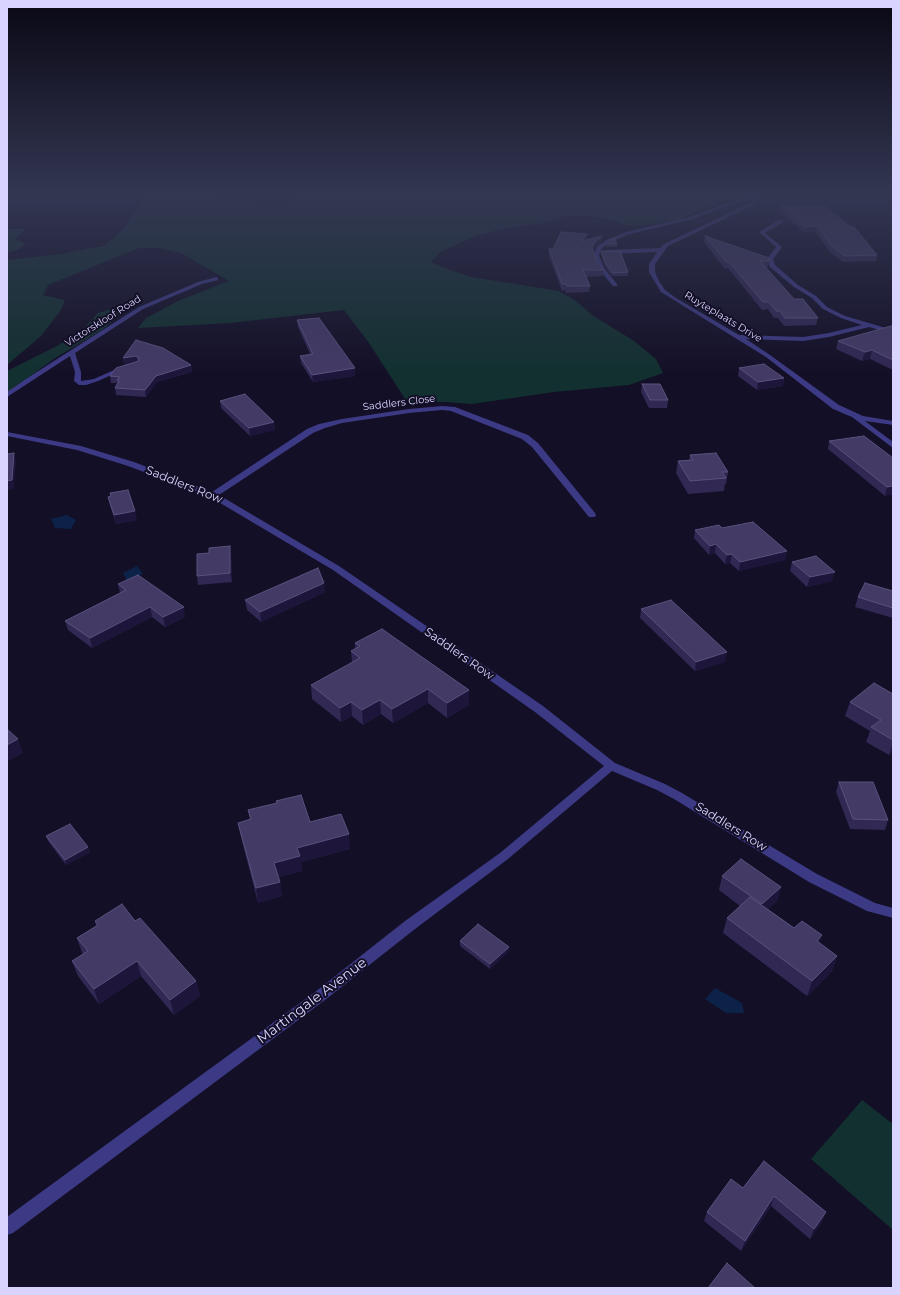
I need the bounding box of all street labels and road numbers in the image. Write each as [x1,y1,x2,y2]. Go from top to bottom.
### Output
street label: Ruyteplaats Drive [682,289,764,345]
street label: Victorskloof Road [63,293,143,349]
street label: Saddlers Close [362,393,436,413]
street label: Saddlers Row [143,463,225,507]
street label: Saddlers Row [421,625,497,683]
street label: Saddlers Row [693,799,769,855]
street label: Martingale Avenue [254,954,370,1048]

